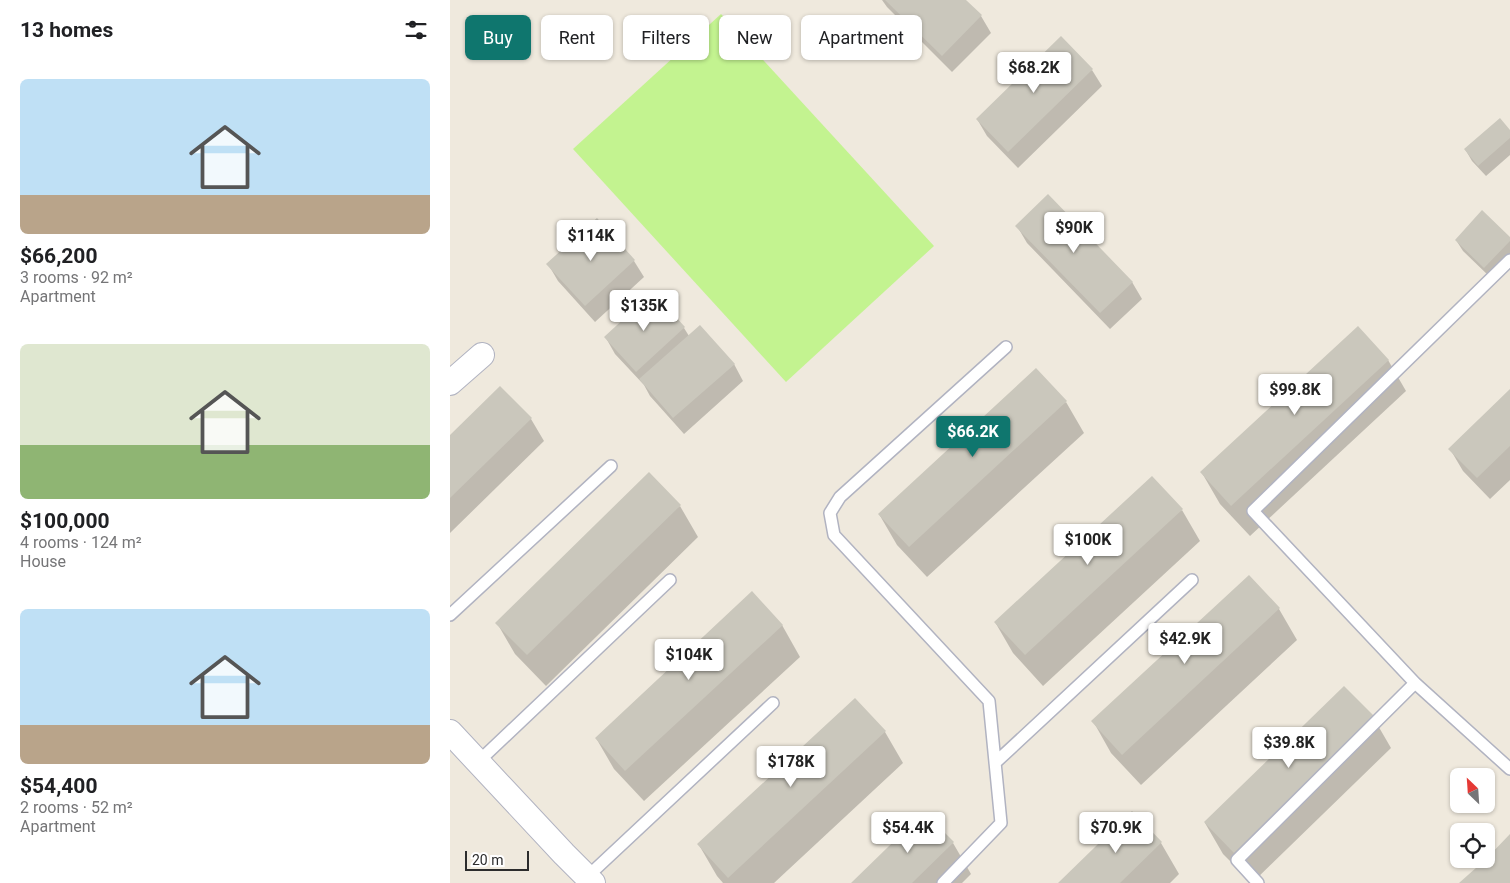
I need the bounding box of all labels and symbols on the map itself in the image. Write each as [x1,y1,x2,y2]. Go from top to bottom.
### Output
pin: $68.2K [993,52,1075,94]
pin: $90K [1044,212,1104,254]
pin: $114K [556,220,626,262]
pin: $135K [609,290,679,332]
pin: $99.8K [1254,374,1336,416]
pin: $66.2K [932,416,1014,458]
pin: $100K [1053,524,1123,566]
pin: $42.9K [1144,622,1226,665]
pin: $104K [654,638,724,681]
pin: $39.8K [1248,726,1330,769]
pin: $178K [756,746,826,788]
north arrow [1450,768,1495,812]
pin: $54.4K [867,812,949,854]
pin: $70.9K [1075,812,1157,854]
scale bar [465,848,529,871]

